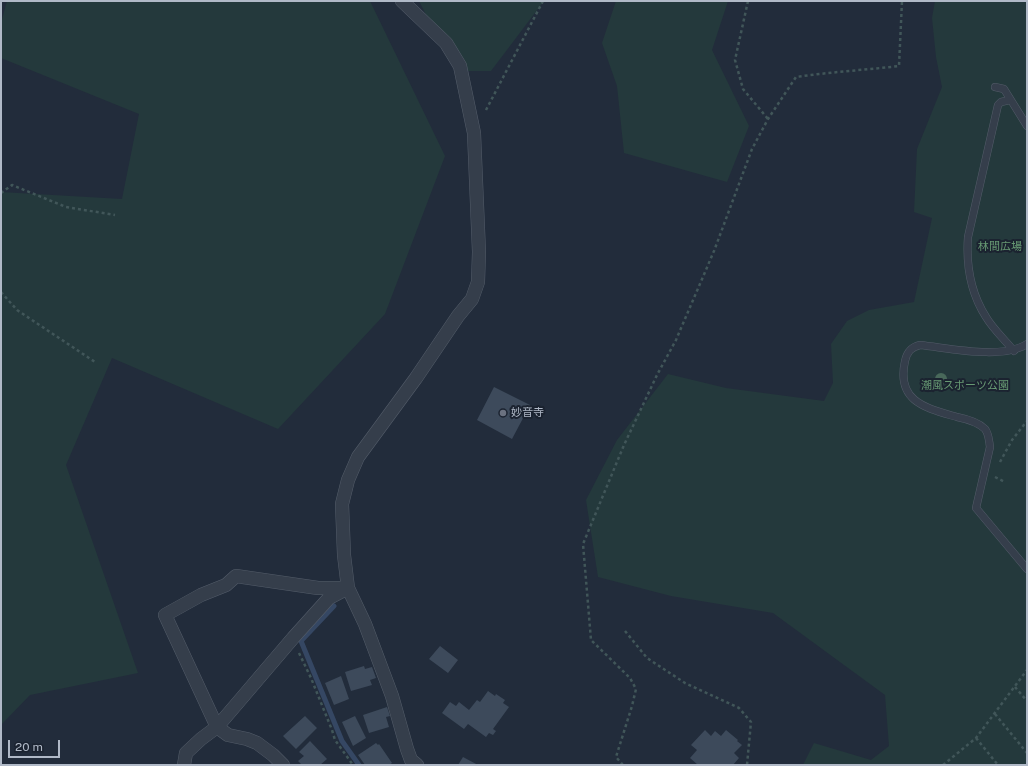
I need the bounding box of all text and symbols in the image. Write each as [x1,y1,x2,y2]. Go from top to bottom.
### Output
park label: 林間広場 [978,240,1022,254]
park label: 潮風スポーツ公園 [921,379,1009,393]
place label: 妙音寺 [511,406,544,420]
marker: 妙音寺 [498,408,508,418]
scale bar [10,732,62,758]
text: 20 m [15,740,43,754]

